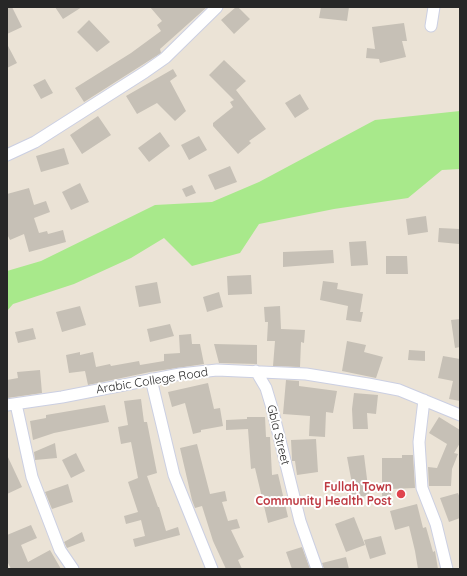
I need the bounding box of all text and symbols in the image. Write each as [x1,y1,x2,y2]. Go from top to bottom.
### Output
street label: Arabic College Road [95,365,209,397]
street label: Gbla Street [264,403,292,467]
place label: Fullah Town Community Health Post [255,480,392,508]
marker: Fullah Town Community Health Post [395,488,407,500]

